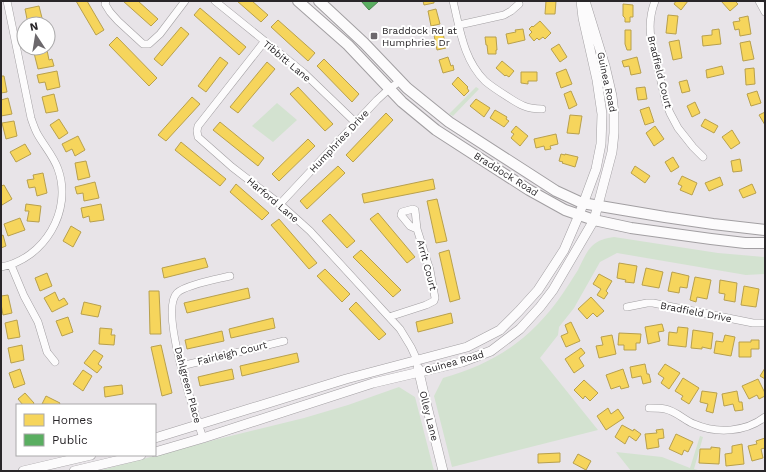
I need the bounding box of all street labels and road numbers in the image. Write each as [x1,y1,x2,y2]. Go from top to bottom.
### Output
street label: Bradfield Court [646,35,675,110]
street label: Tibbitt Lane [261,38,313,84]
street label: Guinea Road [595,51,619,113]
street label: Humphries Drive [307,107,371,175]
street label: Braddock Road [472,150,540,198]
street label: Harford Lane [245,175,301,225]
street label: Arrit Court [415,238,439,292]
street label: Bradfield Drive [659,300,733,324]
street label: Fairleigh Court [196,339,269,367]
street label: Dahlgreen Place [173,346,204,425]
street label: Guinea Road [423,348,485,376]
street label: Olley Lane [417,390,441,442]

